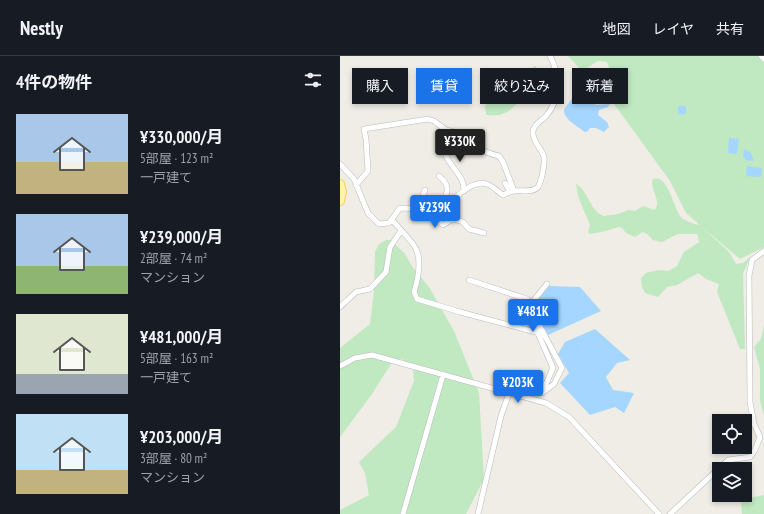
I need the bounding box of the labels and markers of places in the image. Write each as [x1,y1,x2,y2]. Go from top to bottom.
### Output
pin: ¥330K [432,129,488,163]
pin: ¥239K [407,195,463,229]
pin: ¥481K [505,299,561,333]
pin: ¥203K [490,370,546,404]

